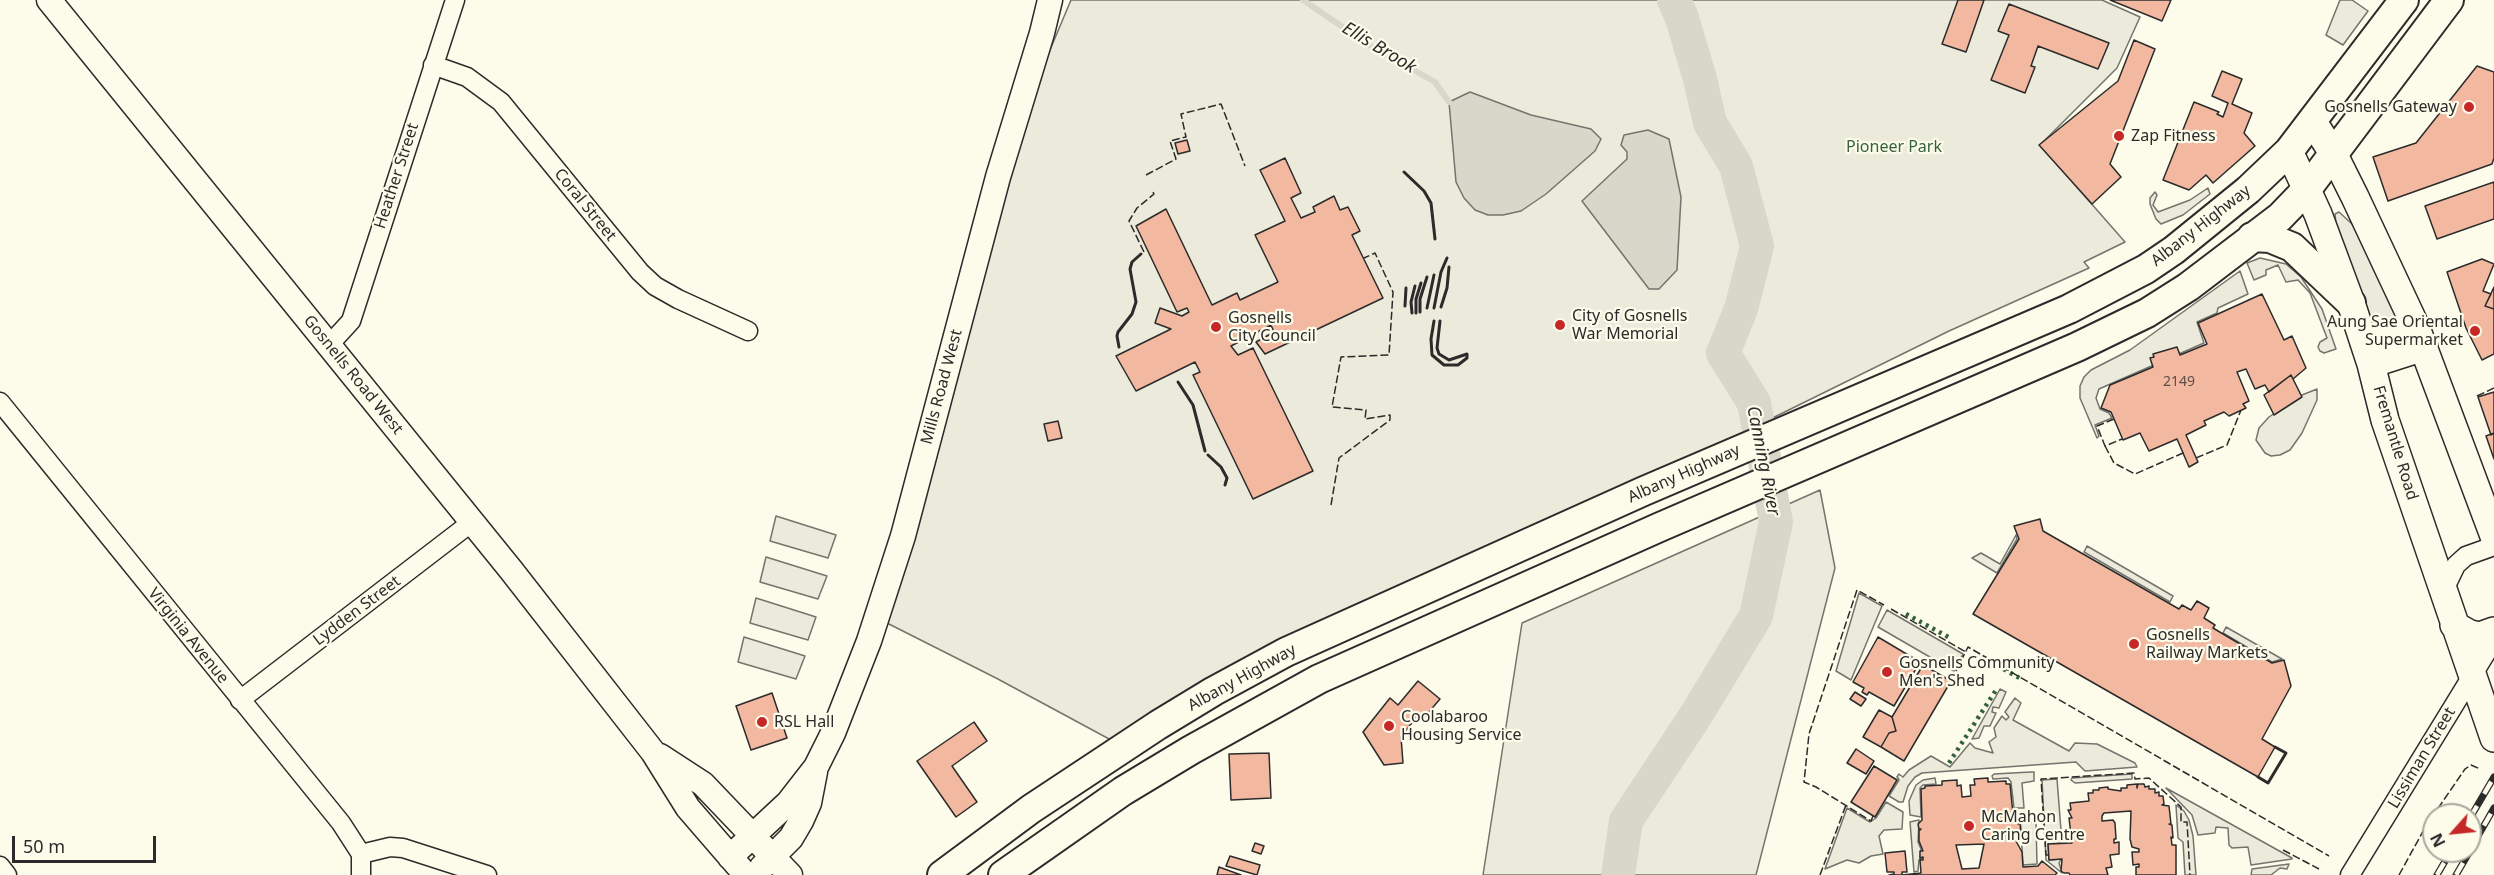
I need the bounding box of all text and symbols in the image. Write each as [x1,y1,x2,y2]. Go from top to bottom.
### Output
water label: Ellis Brook [1338,18,1420,78]
place label: Gosnells Gateway [2324,97,2457,117]
marker: Gosnells Gateway [2462,100,2476,114]
street label: Heather Street [371,121,423,231]
place label: Zap Fitness [2131,126,2216,146]
marker: Zap Fitness [2112,129,2126,143]
park label: Pioneer Park [1846,137,1942,157]
street label: Coral Street [550,165,620,245]
street label: Albany Highway [2147,181,2255,271]
place label: City of Gosnells War Memorial [1572,306,1688,344]
place label: Gosnells City Council [1228,308,1316,346]
street label: Gosnells Road West [299,312,407,438]
place label: Aung Sae Oriental Supermarket [2327,312,2463,350]
marker: City of Gosnells War Memorial [1553,318,1567,332]
marker: Gosnells City Council [1209,320,1223,334]
marker: Aung Sae Oriental Supermarket [2468,324,2482,338]
street label: Mills Road West [917,327,967,447]
house number: 2149 [2163,374,2195,390]
street label: Fremantle Road [2368,383,2422,503]
water label: Canning River [1742,404,1784,518]
street label: Albany Highway [1625,441,1743,507]
street label: Lydden Street [310,572,404,650]
street label: Virginia Avenue [144,584,232,688]
place label: Gosnells Railway Markets [2146,625,2268,663]
marker: Gosnells Railway Markets [2127,637,2141,651]
street label: Albany Highway [1185,640,1299,716]
place label: Gosnells Community Men's Shed [1899,653,2055,691]
marker: Gosnells Community Men's Shed [1880,665,1894,679]
street label: Lissiman Street [2384,704,2460,812]
place label: Coolabaroo Housing Service [1401,707,1521,745]
place label: RSL Hall [774,712,834,732]
marker: RSL Hall [755,715,769,729]
marker: Coolabaroo Housing Service [1382,719,1396,733]
north arrow [2422,803,2482,863]
place label: McMahon Caring Centre [1981,807,2085,845]
marker: McMahon Caring Centre [1962,819,1976,833]
scale bar [15,824,159,862]
text: N [2425,829,2451,851]
text: 50 m [23,834,65,858]

